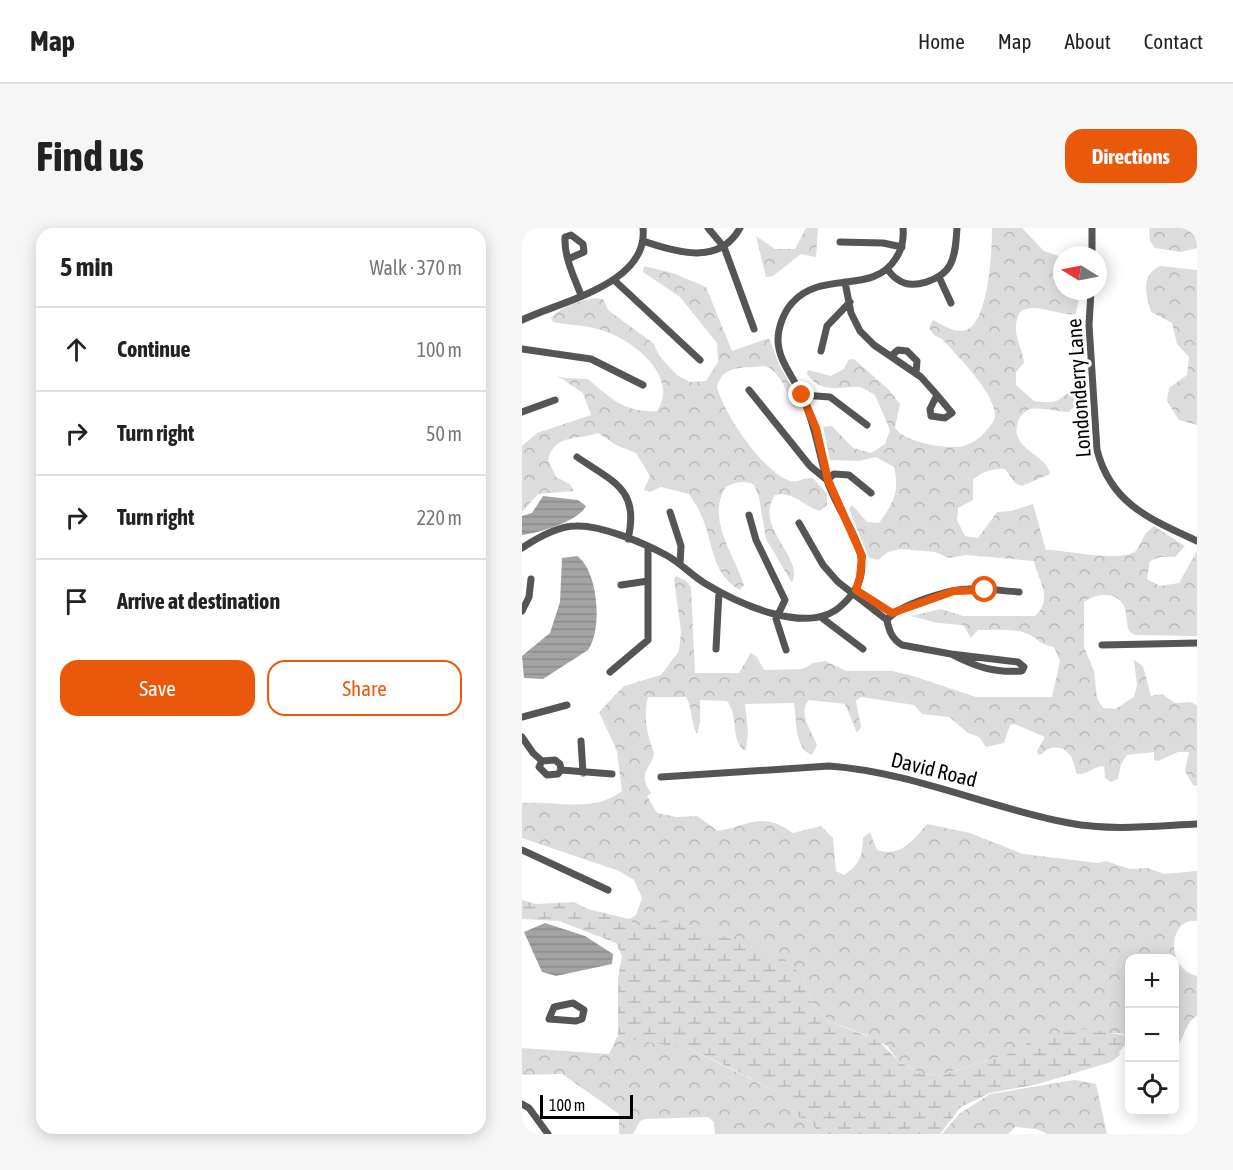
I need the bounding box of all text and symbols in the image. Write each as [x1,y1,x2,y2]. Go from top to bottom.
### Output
text: Map [30,25,75,57]
text: Home [918,29,965,53]
text: Map [998,29,1032,53]
text: About [1065,29,1111,53]
text: Contact [1144,29,1203,53]
button: Directions [1065,129,1197,183]
text: Find us [36,132,144,180]
north arrow [1053,246,1107,300]
text: 5 min [60,252,113,282]
text: Walk · 370 m [370,256,462,279]
street label: Londonderry Lane [1061,318,1095,458]
icon: ahead [60,333,93,366]
text: Continue [117,336,191,362]
text: 100 m [417,338,462,361]
route end [788,381,814,407]
icon: right [60,417,93,450]
text: Turn right [117,420,194,446]
text: 50 m [426,422,462,445]
icon: right [60,501,93,534]
text: Turn right [117,504,194,530]
text: 220 m [417,506,462,529]
route start [971,576,997,602]
icon: arrive [60,585,93,618]
text: Arrive at destination [117,588,280,614]
button: Save [60,660,255,716]
button: Share [267,660,462,716]
street label: David Road [889,747,980,791]
map controls [1125,954,1179,1116]
button: + [1125,954,1179,1008]
button: − [1125,1008,1179,1062]
button: locate [1125,1062,1179,1116]
scale bar [540,1092,633,1120]
text: 100 m [549,1096,585,1114]

